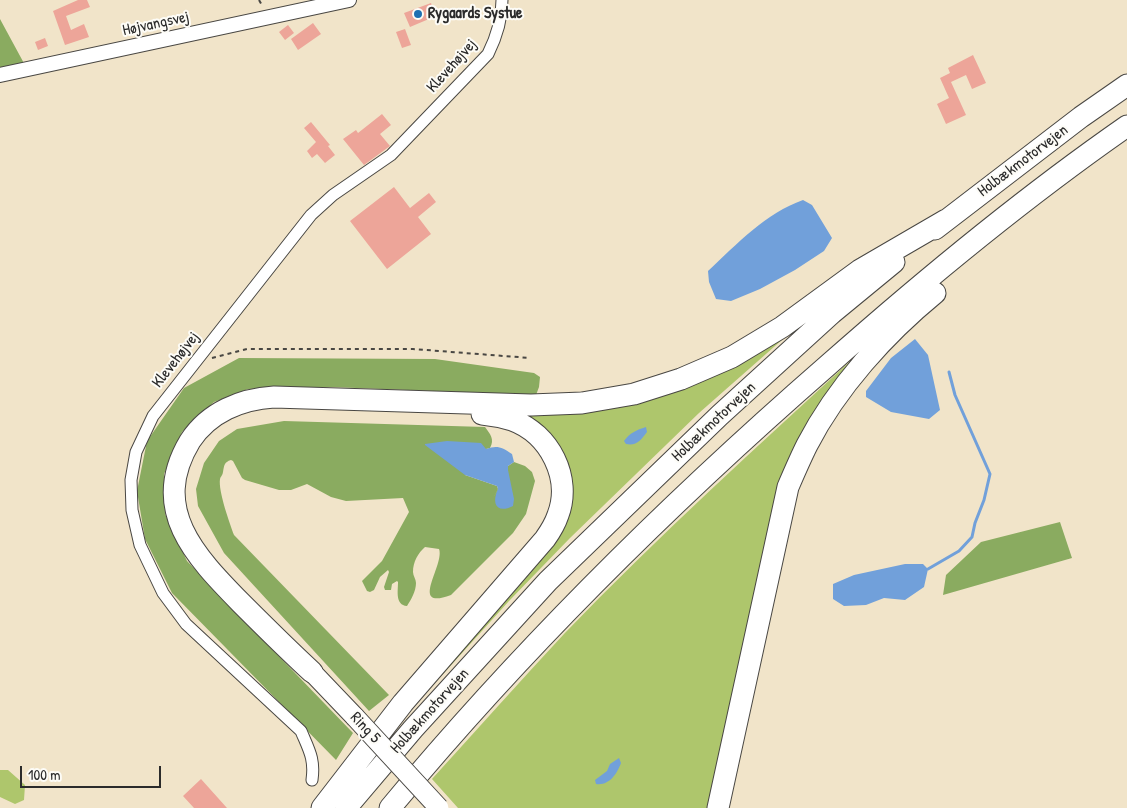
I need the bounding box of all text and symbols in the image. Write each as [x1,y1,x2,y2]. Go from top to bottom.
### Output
place label: Rygaards Systue [428,4,522,24]
street label: Højvangsvej [121,8,191,40]
marker: Rygaards Systue [412,8,424,20]
street label: Klevehøjvej [423,35,481,97]
street label: Holbækmotorvejen [974,121,1072,201]
street label: Klevehøjvej [148,328,204,392]
street label: Holbækmotorvejen [668,378,760,466]
street label: Holbækmotorvejen [387,664,473,758]
street label: Ring 5 [346,708,384,748]
scale bar [22,756,164,788]
text: 100 m [28,764,61,785]

